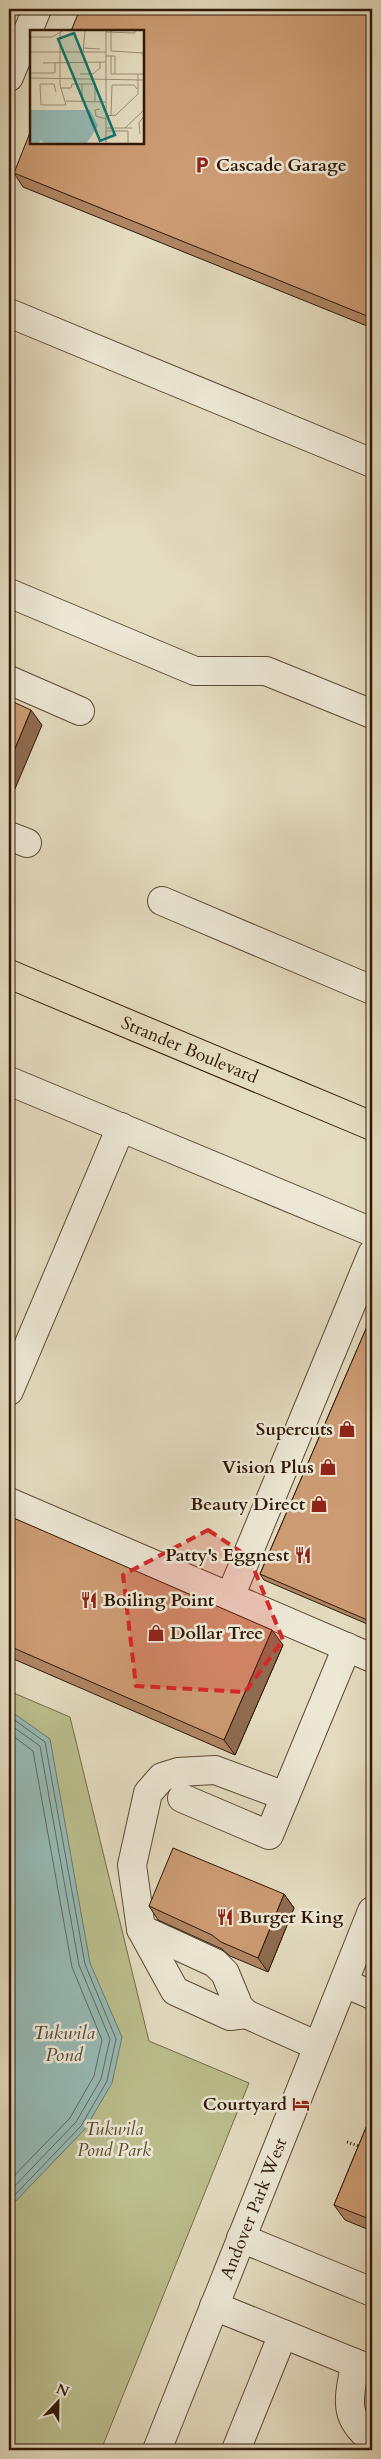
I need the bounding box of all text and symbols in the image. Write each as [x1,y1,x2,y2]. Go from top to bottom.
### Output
inset map [30,30,144,144]
place label: Cascade Garage [216,153,347,178]
parking icon: Cascade Garage [192,155,212,175]
street label: Strander Boulevard [117,1010,262,1090]
place label: Supercuts [256,1417,333,1442]
shop icon: Supercuts [337,1419,357,1439]
place label: Vision Plus [222,1455,314,1480]
shop icon: Vision Plus [318,1457,338,1477]
place label: Beauty Direct [190,1492,306,1517]
shop icon: Beauty Direct [309,1494,329,1514]
place label: Patty's Eggnest [165,1543,290,1568]
restaurant icon: Patty's Eggnest [293,1545,313,1565]
place label: Boiling Point [103,1588,215,1613]
restaurant icon: Boiling Point [79,1590,99,1610]
place label: Dollar Tree [170,1621,263,1646]
shop icon: Dollar Tree [146,1623,166,1643]
place label: Burger King [239,1905,343,1930]
restaurant icon: Burger King [215,1907,235,1927]
water label: Tukwila Pond [33,2020,95,2068]
place label: Courtyard [203,2092,288,2117]
hotel icon: Courtyard [291,2094,311,2114]
park label: Tukwila Pond Park [77,2117,151,2163]
street label: Andover Park West [214,2134,293,2283]
north arrow [32,2376,82,2426]
text: N [53,2379,72,2401]

